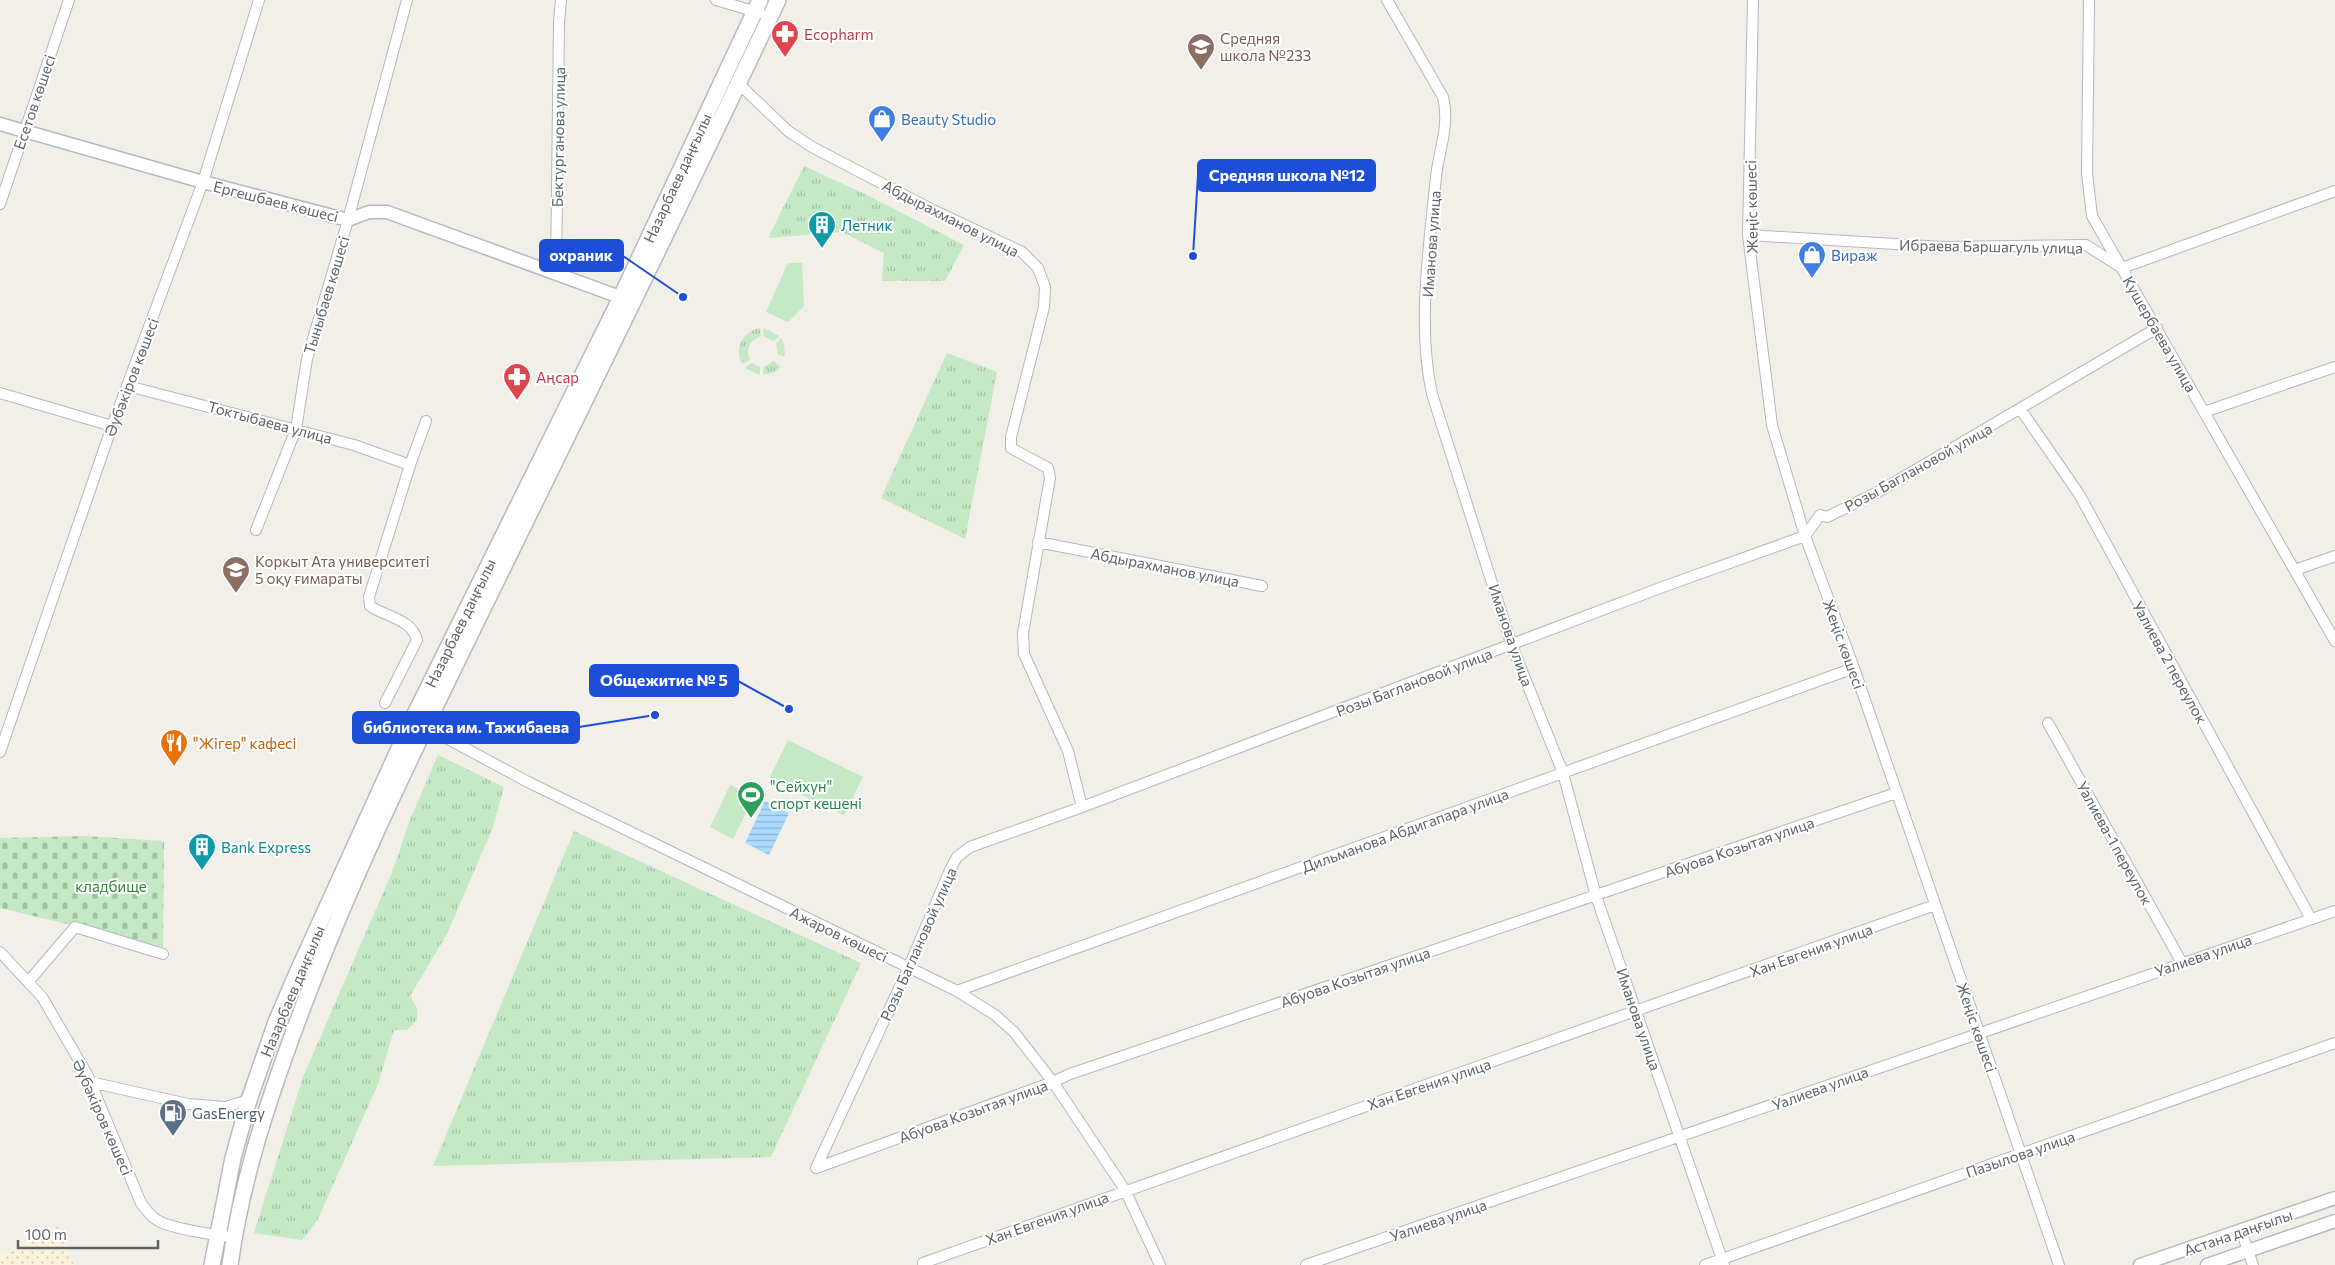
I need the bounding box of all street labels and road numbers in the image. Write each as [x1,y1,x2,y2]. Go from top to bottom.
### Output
street label: Есетов көшесі [9,52,59,152]
street label: Бектурганова улица [548,67,568,207]
street label: Назарбаев даңғылы [639,110,715,246]
street label: Жеңіс көшесі [1741,160,1761,254]
street label: Абдырахманов улица [880,176,1022,260]
street label: Ергешбаев көшесі [212,177,340,225]
street label: Иманова улица [1418,190,1444,298]
street label: Тыныбаев көшесі [299,234,353,356]
street label: Ибраева Баршагуль улица [1899,235,2083,257]
street label: Кушербаева улица [2119,273,2201,395]
street label: Әубәкіров көшесі [100,315,162,439]
street label: Токтыбаева улица [206,397,334,447]
street label: Розы Баглановой улица [1841,419,1995,515]
street label: Абдырахманов улица [1089,544,1241,590]
street label: Назарбаев даңғылы [421,556,499,690]
street label: Иманова улица [1485,582,1537,688]
street label: Жеңіс көшесі [1819,597,1869,691]
street label: Уалиева 2 переулок [2129,598,2211,726]
street label: Розы Баглановой улица [1333,644,1495,720]
street label: Уалиева-1 переулок [2073,778,2157,908]
street label: Дильманова Абдигапара улица [1299,784,1511,876]
street label: Абуова Козытая улица [1662,813,1816,881]
street label: Розы Баглановой улица [876,865,960,1023]
street label: Ажаров көшесі [787,902,891,966]
street label: Хан Евгения улица [1747,919,1875,981]
street label: Назарбаев даңғылы [256,923,328,1059]
street label: Уалиева улица [2152,930,2254,980]
street label: Абуова Козытая улица [1278,943,1432,1011]
street label: Иманова улица [1613,966,1665,1072]
street label: Жеңіс көшесі [1953,980,2001,1074]
street label: Хан Евгения улица [1365,1054,1493,1114]
street label: Әубәкіров көшесі [69,1056,137,1178]
street label: Уалиева улица [1769,1062,1871,1114]
street label: Абуова Козытая улица [896,1076,1050,1146]
street label: Пазылова улица [1963,1127,2077,1181]
street label: Хан Евгения улица [983,1187,1111,1249]
street label: Уалиева улица [1387,1195,1489,1245]
street label: Астана даңғылы [2181,1205,2295,1259]

